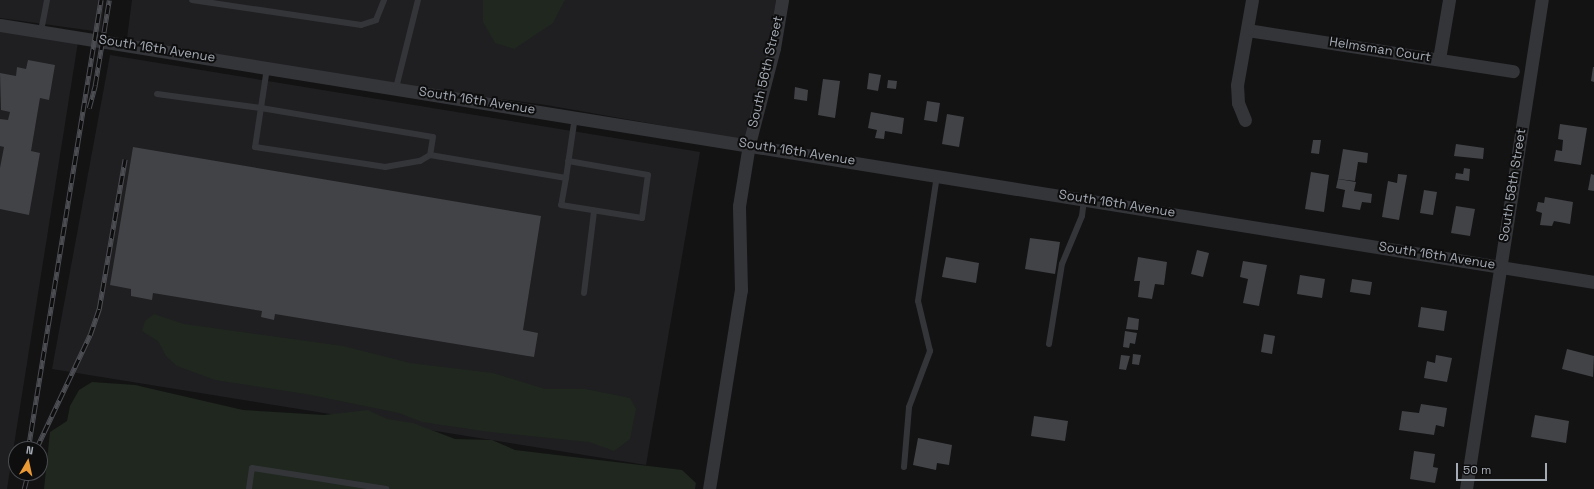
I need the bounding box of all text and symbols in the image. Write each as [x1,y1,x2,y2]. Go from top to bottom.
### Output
street label: South 56th Street [746,15,786,129]
street label: South 16th Avenue [98,32,216,66]
street label: Helmsman Court [1328,34,1432,66]
street label: South 16th Avenue [418,84,536,118]
street label: South 58th Street [1496,127,1530,243]
street label: South 16th Avenue [738,135,856,169]
street label: South 16th Avenue [1058,187,1176,221]
street label: South 16th Avenue [1378,239,1496,273]
north arrow [8,441,48,481]
text: N [25,443,34,458]
scale bar [1458,455,1549,481]
text: 50 m [1463,462,1491,478]

